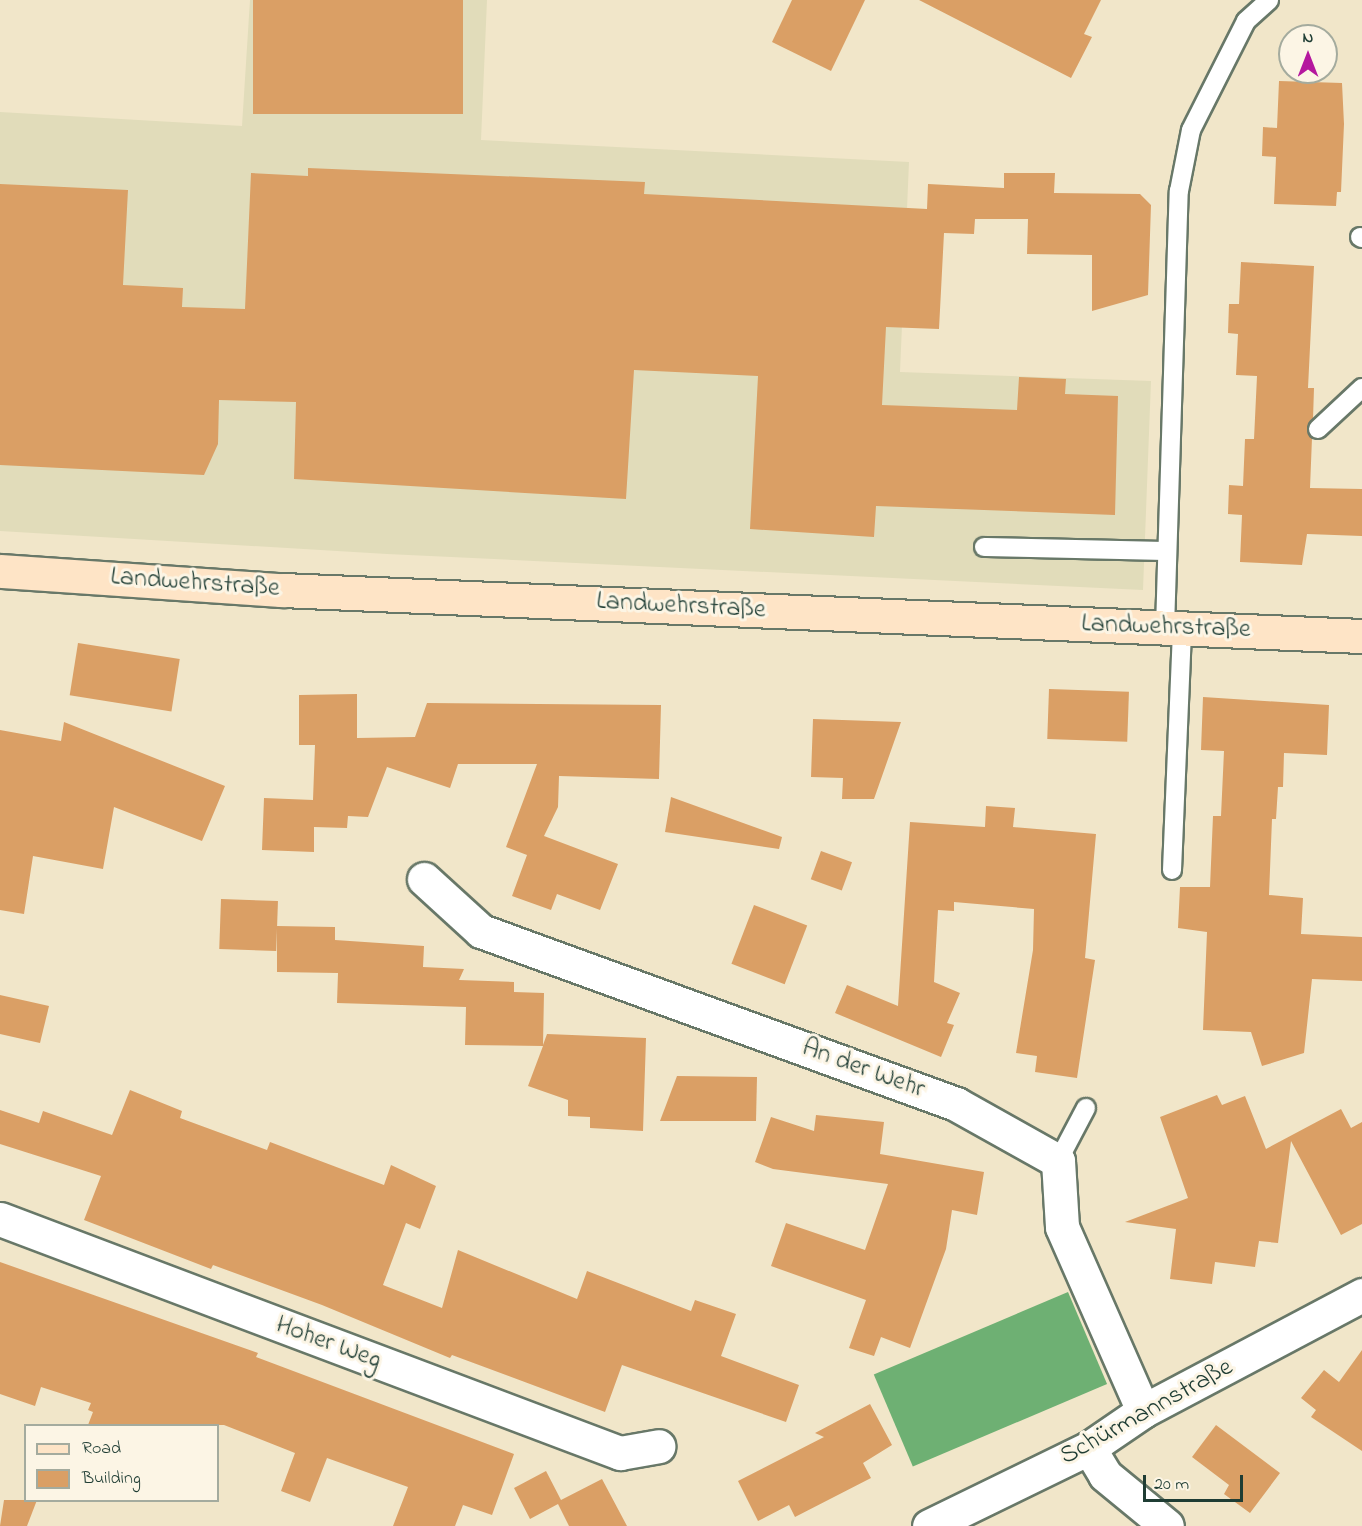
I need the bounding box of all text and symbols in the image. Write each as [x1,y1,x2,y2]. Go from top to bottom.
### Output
north arrow [1278,24,1338,84]
text: N [1303,26,1313,50]
street label: Landwehrstraße [109,563,281,605]
street label: Landwehrstraße [596,587,766,627]
street label: Landwehrstraße [1081,609,1251,647]
street label: An der Wehr [797,1033,929,1107]
street label: Hoher Weg [271,1311,385,1377]
street label: Schürmannstraße [1055,1353,1239,1473]
legend [24,1424,219,1502]
text: Road [82,1436,121,1462]
scale bar [1146,1463,1246,1501]
text: Building [82,1466,141,1492]
text: 20 m [1154,1472,1189,1498]

